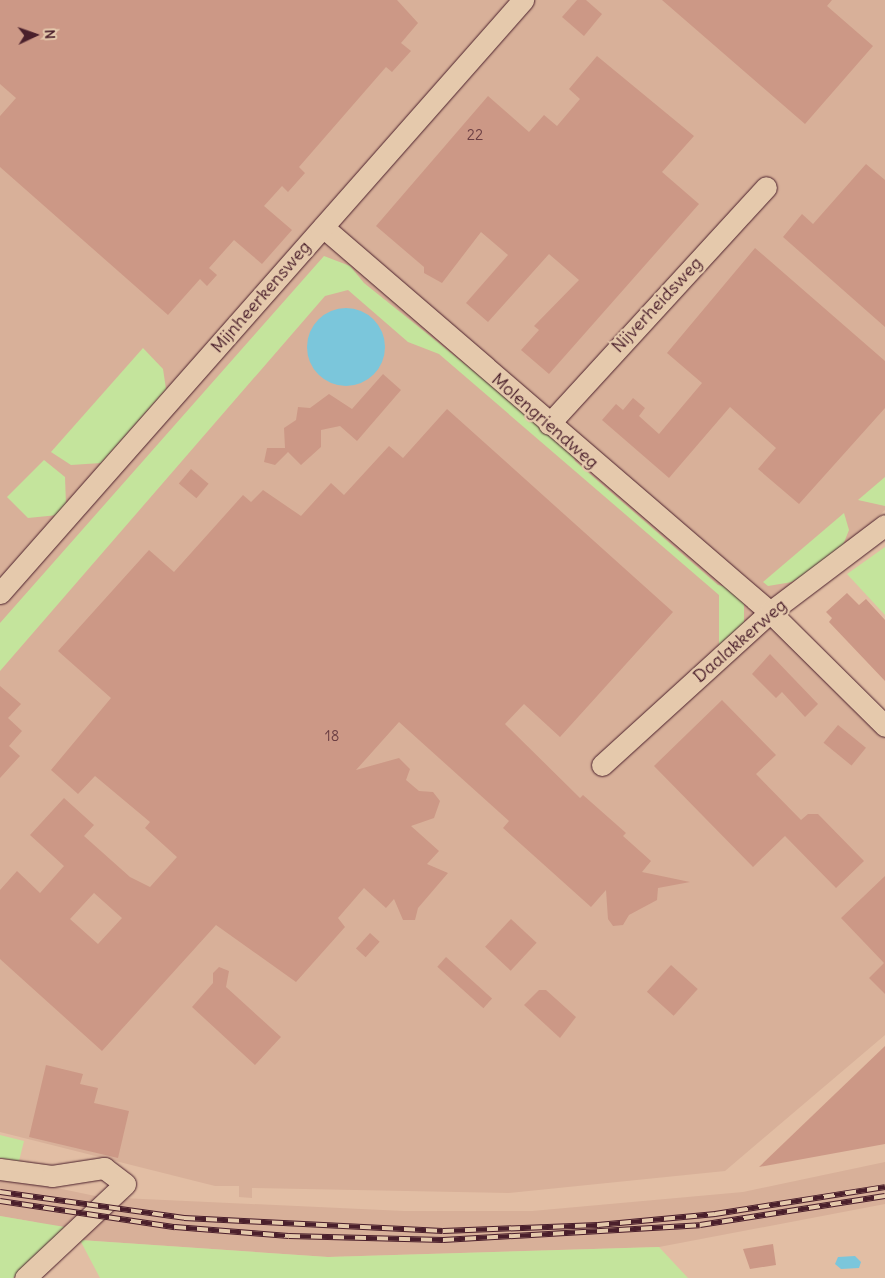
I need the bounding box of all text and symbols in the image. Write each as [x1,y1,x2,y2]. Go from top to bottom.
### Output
north arrow [10,10,60,60]
text: N [41,29,59,40]
house number: 22 [467,126,483,144]
street label: Mijnheerkensweg [206,237,316,357]
street label: Nijverheidsweg [607,253,707,357]
street label: Molengriendweg [487,369,603,473]
street label: Daalakkerweg [689,595,791,687]
house number: 18 [325,727,339,745]

